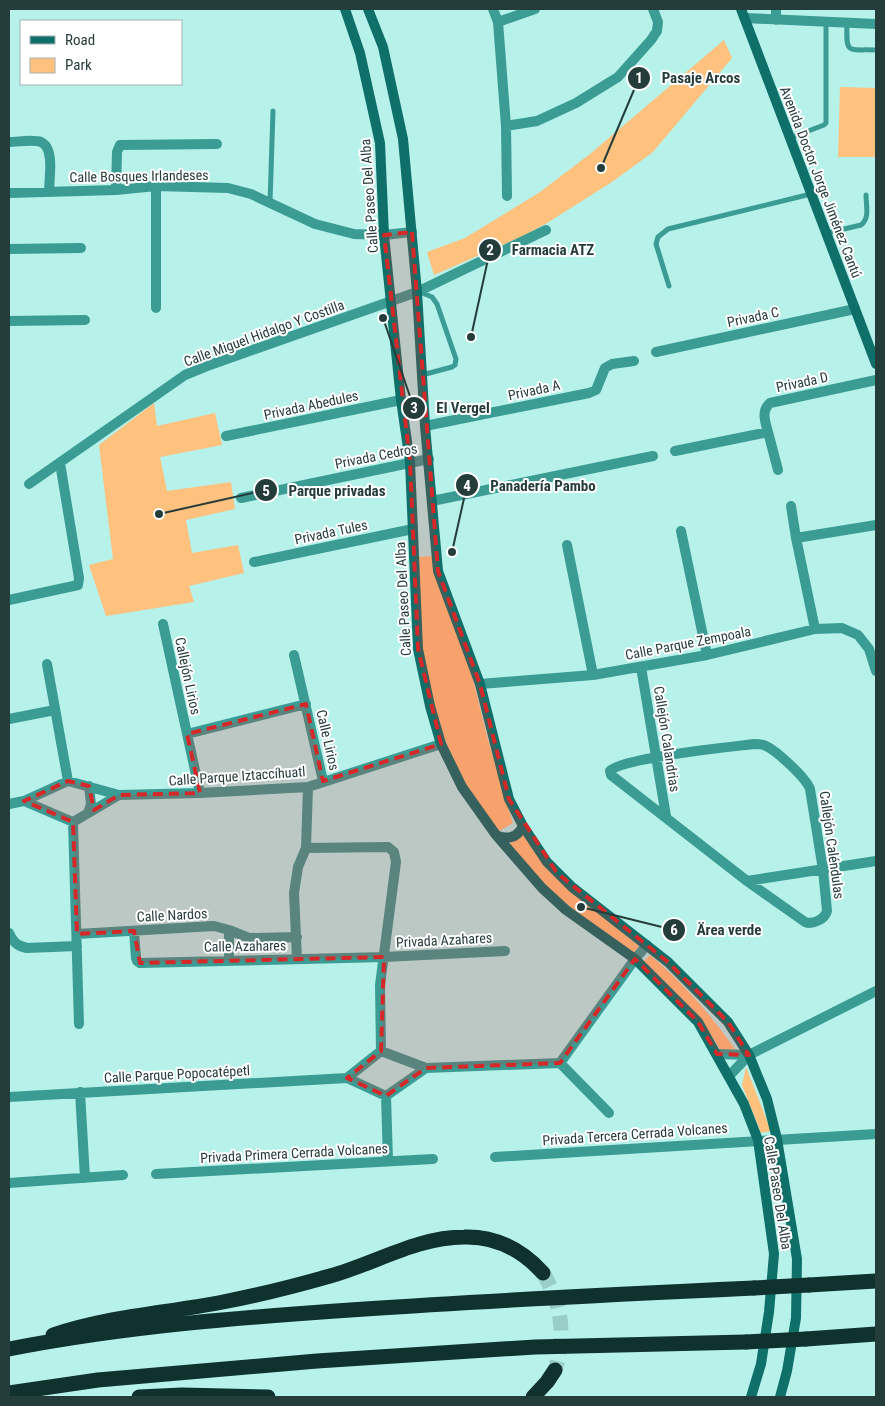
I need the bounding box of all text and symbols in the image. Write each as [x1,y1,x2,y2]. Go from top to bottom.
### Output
legend [20,20,182,85]
text: Road [65,31,95,49]
text: Park [65,56,92,74]
callout: Pasaje Arcos [627,63,751,93]
text: 1 [635,69,643,87]
text: Pasaje Arcos [662,69,741,87]
street label: Avenida Doctor Jorge Jiménez Cantú [777,84,865,280]
street label: Calle Paseo Del Alba [357,138,381,254]
street label: Calle Bosques Irlandeses [69,167,209,185]
callout: Farmacia ATZ [477,235,604,265]
text: 2 [486,241,494,259]
text: Farmacia ATZ [512,241,594,259]
street label: Calle Miguel Hidalgo Y Costilla [182,296,346,370]
street label: Privada C [726,304,780,330]
street label: Privada D [775,369,829,395]
street label: Privada A [507,377,561,403]
street label: Privada Abedules [262,387,360,423]
callout: El Vergel [401,393,500,423]
text: 3 [410,399,418,417]
text: El Vergel [436,399,490,417]
street label: Privada Cedros [333,440,419,472]
callout: Panadería Pambo [455,470,605,500]
callout: Parque privadas [253,475,395,505]
text: 4 [463,477,471,495]
text: Panadería Pambo [490,477,596,495]
text: 5 [262,482,270,500]
text: Parque privadas [289,482,386,500]
street label: Privada Tules [293,516,369,548]
street label: Calle Paseo Del Alba [392,542,414,656]
street label: Calle Parque Zempoala [624,623,752,663]
street label: Callejón Lirios [172,636,204,716]
street label: Callejón Calandrias [651,685,683,793]
street label: Calle Lirios [313,708,343,772]
street label: Calle Parque Iztaccíhuatl [168,763,306,789]
street label: Callejón Caléndulas [816,790,848,900]
street label: Calle Nardos [136,905,208,925]
callout: Ärea verde [662,915,772,945]
text: 6 [670,921,678,939]
text: Ärea verde [697,921,761,939]
street label: Privada Azahares [396,929,492,951]
street label: Calle Azahares [204,937,286,955]
street label: Calle Parque Popocatépetl [104,1062,250,1086]
street label: Privada Tercera Cerrada Volcanes [542,1120,728,1148]
street label: Calle Paseo Del Alba [761,1135,795,1251]
street label: Privada Primera Cerrada Volcanes [200,1140,388,1166]

